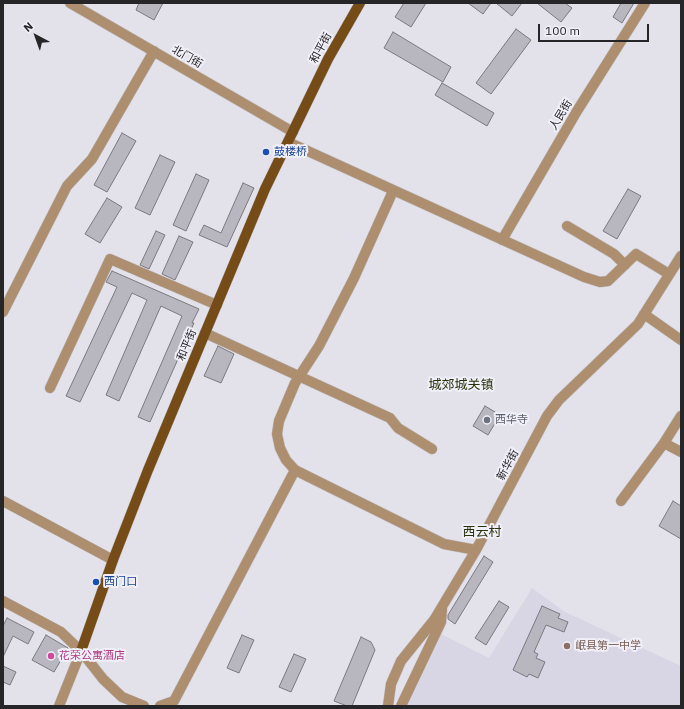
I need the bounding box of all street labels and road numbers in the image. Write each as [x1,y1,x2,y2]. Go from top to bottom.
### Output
street label: 和平街 [307,30,335,66]
street label: 北门街 [169,43,205,71]
street label: 人民街 [547,97,575,133]
street label: 和平街 [174,327,200,363]
street label: 新华街 [494,447,522,483]

